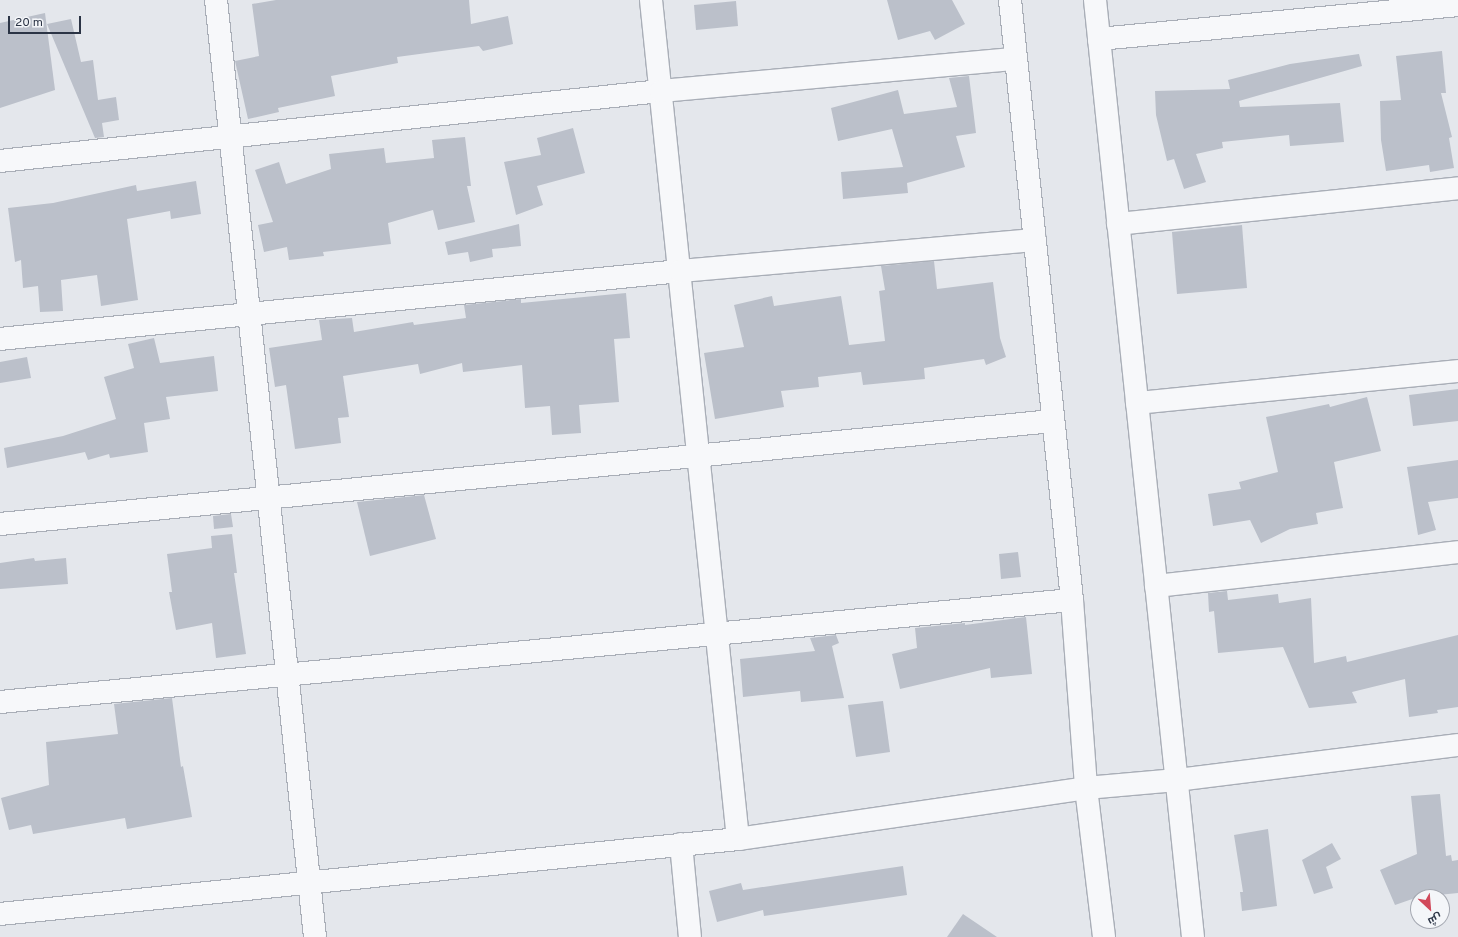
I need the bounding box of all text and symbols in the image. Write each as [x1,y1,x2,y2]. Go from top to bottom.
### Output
scale bar [10,8,83,34]
text: 20 m [15,15,43,31]
north arrow [1410,889,1450,929]
text: ش [1425,909,1444,928]

